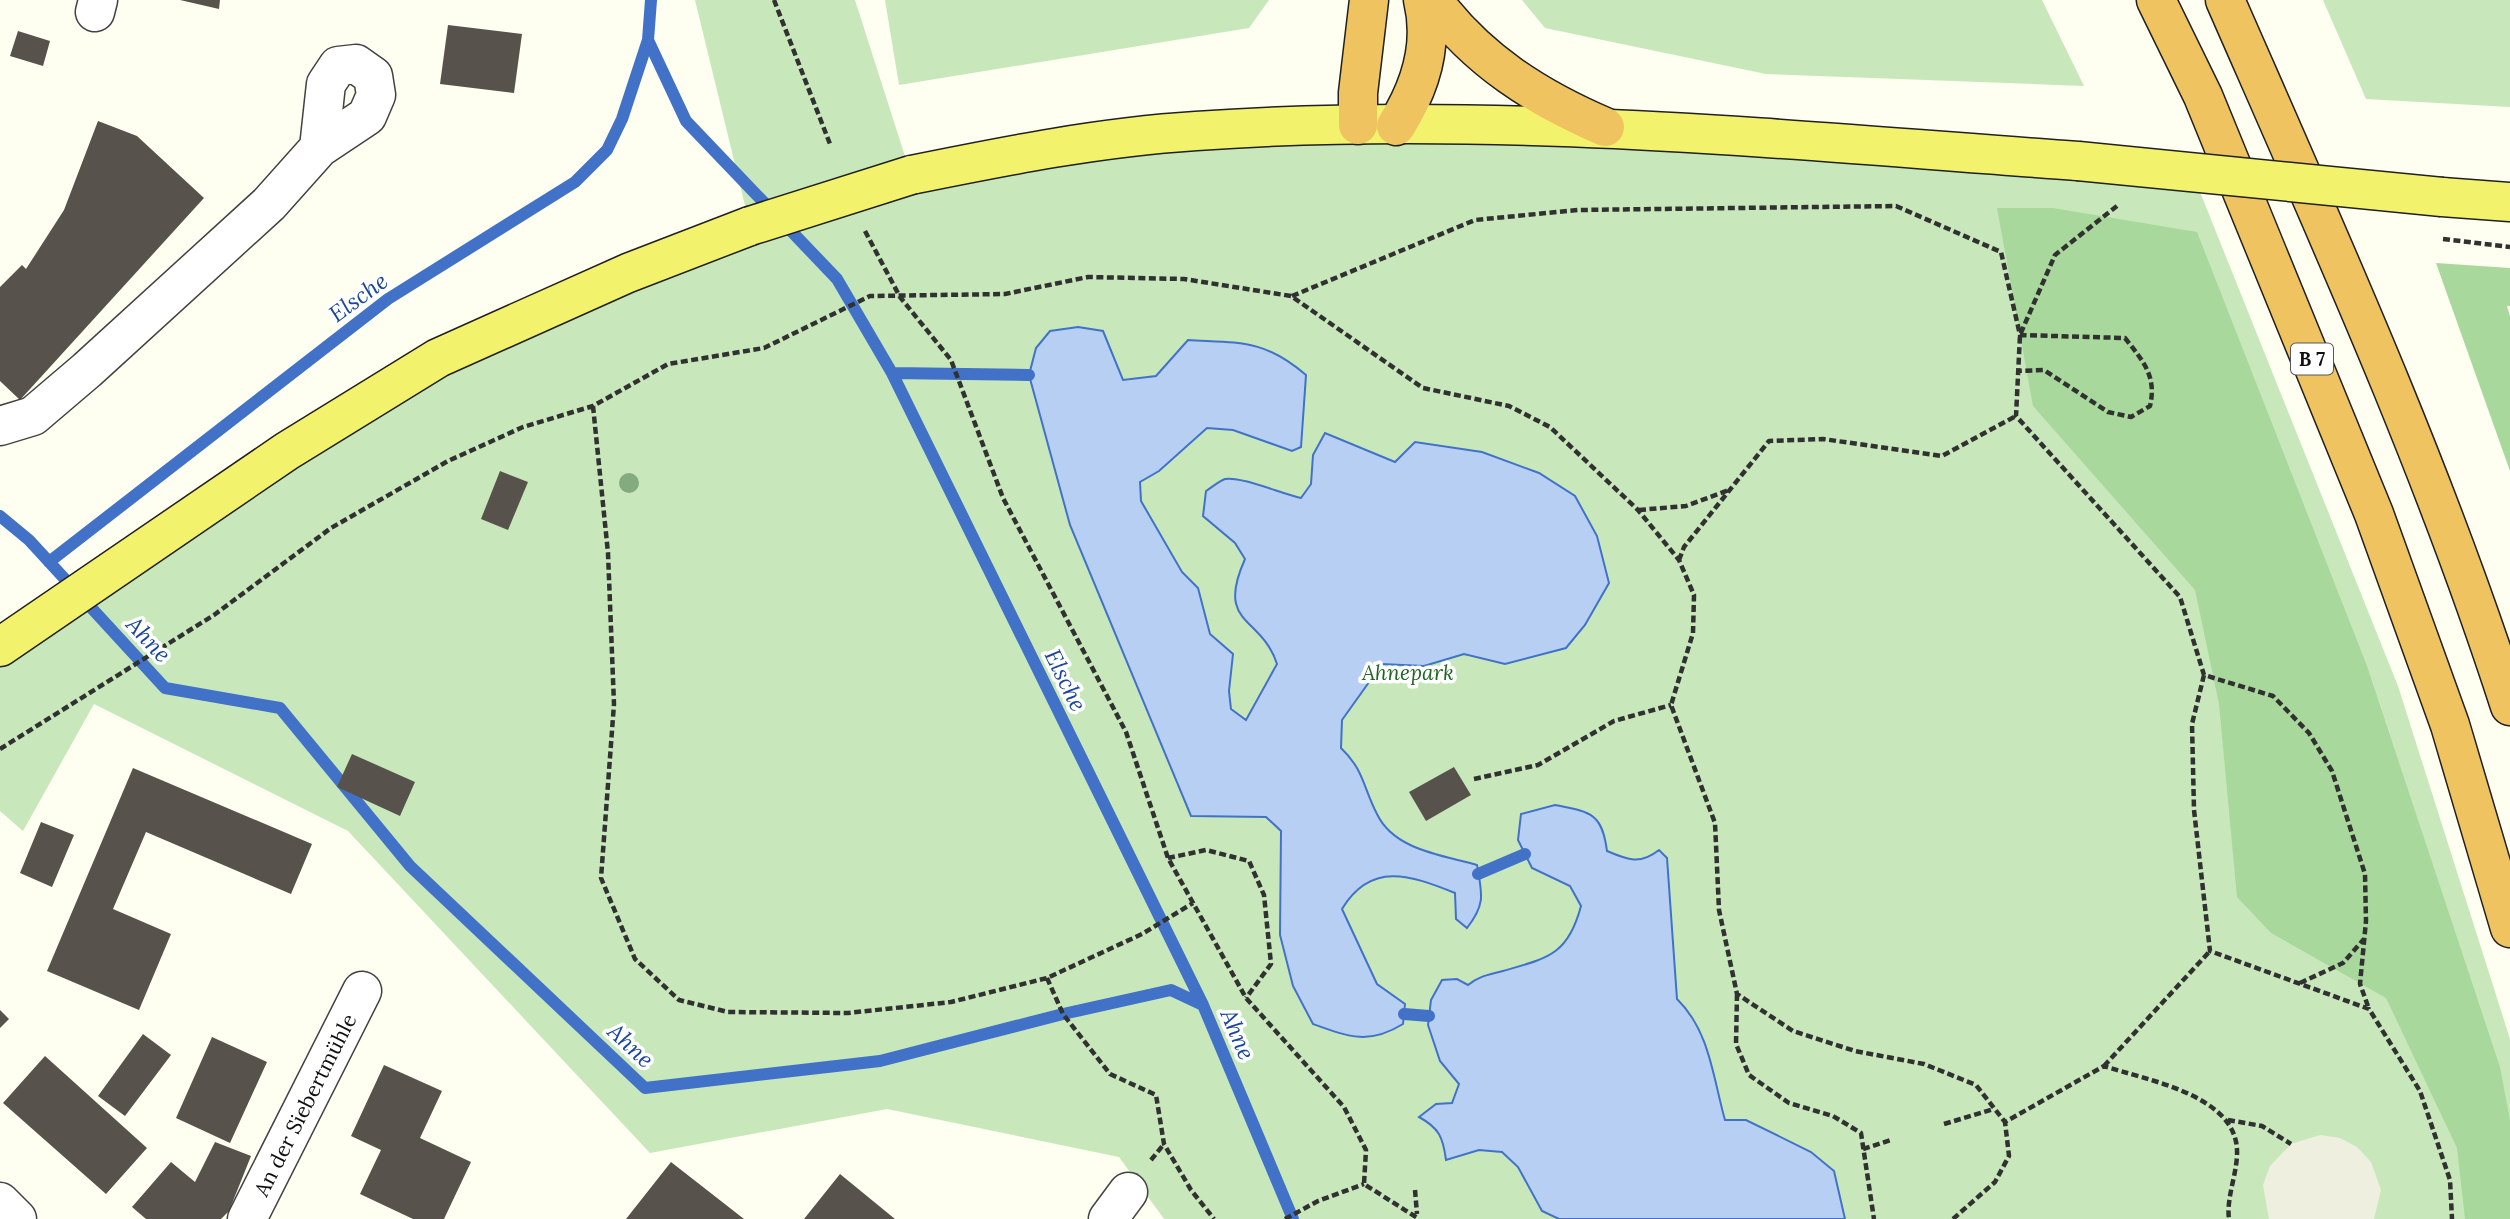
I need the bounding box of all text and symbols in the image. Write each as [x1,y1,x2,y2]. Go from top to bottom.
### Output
water label: Elsche [323,266,393,328]
road number: B 7 [2291,344,2333,374]
water label: Ahne [120,609,178,668]
water label: Elsche [1039,644,1093,716]
park label: Ahnepark [1361,659,1454,686]
water label: Ahne [1214,1003,1262,1064]
street label: An der Siebertmühle [247,1009,362,1201]
water label: Ahne [601,1016,660,1074]

